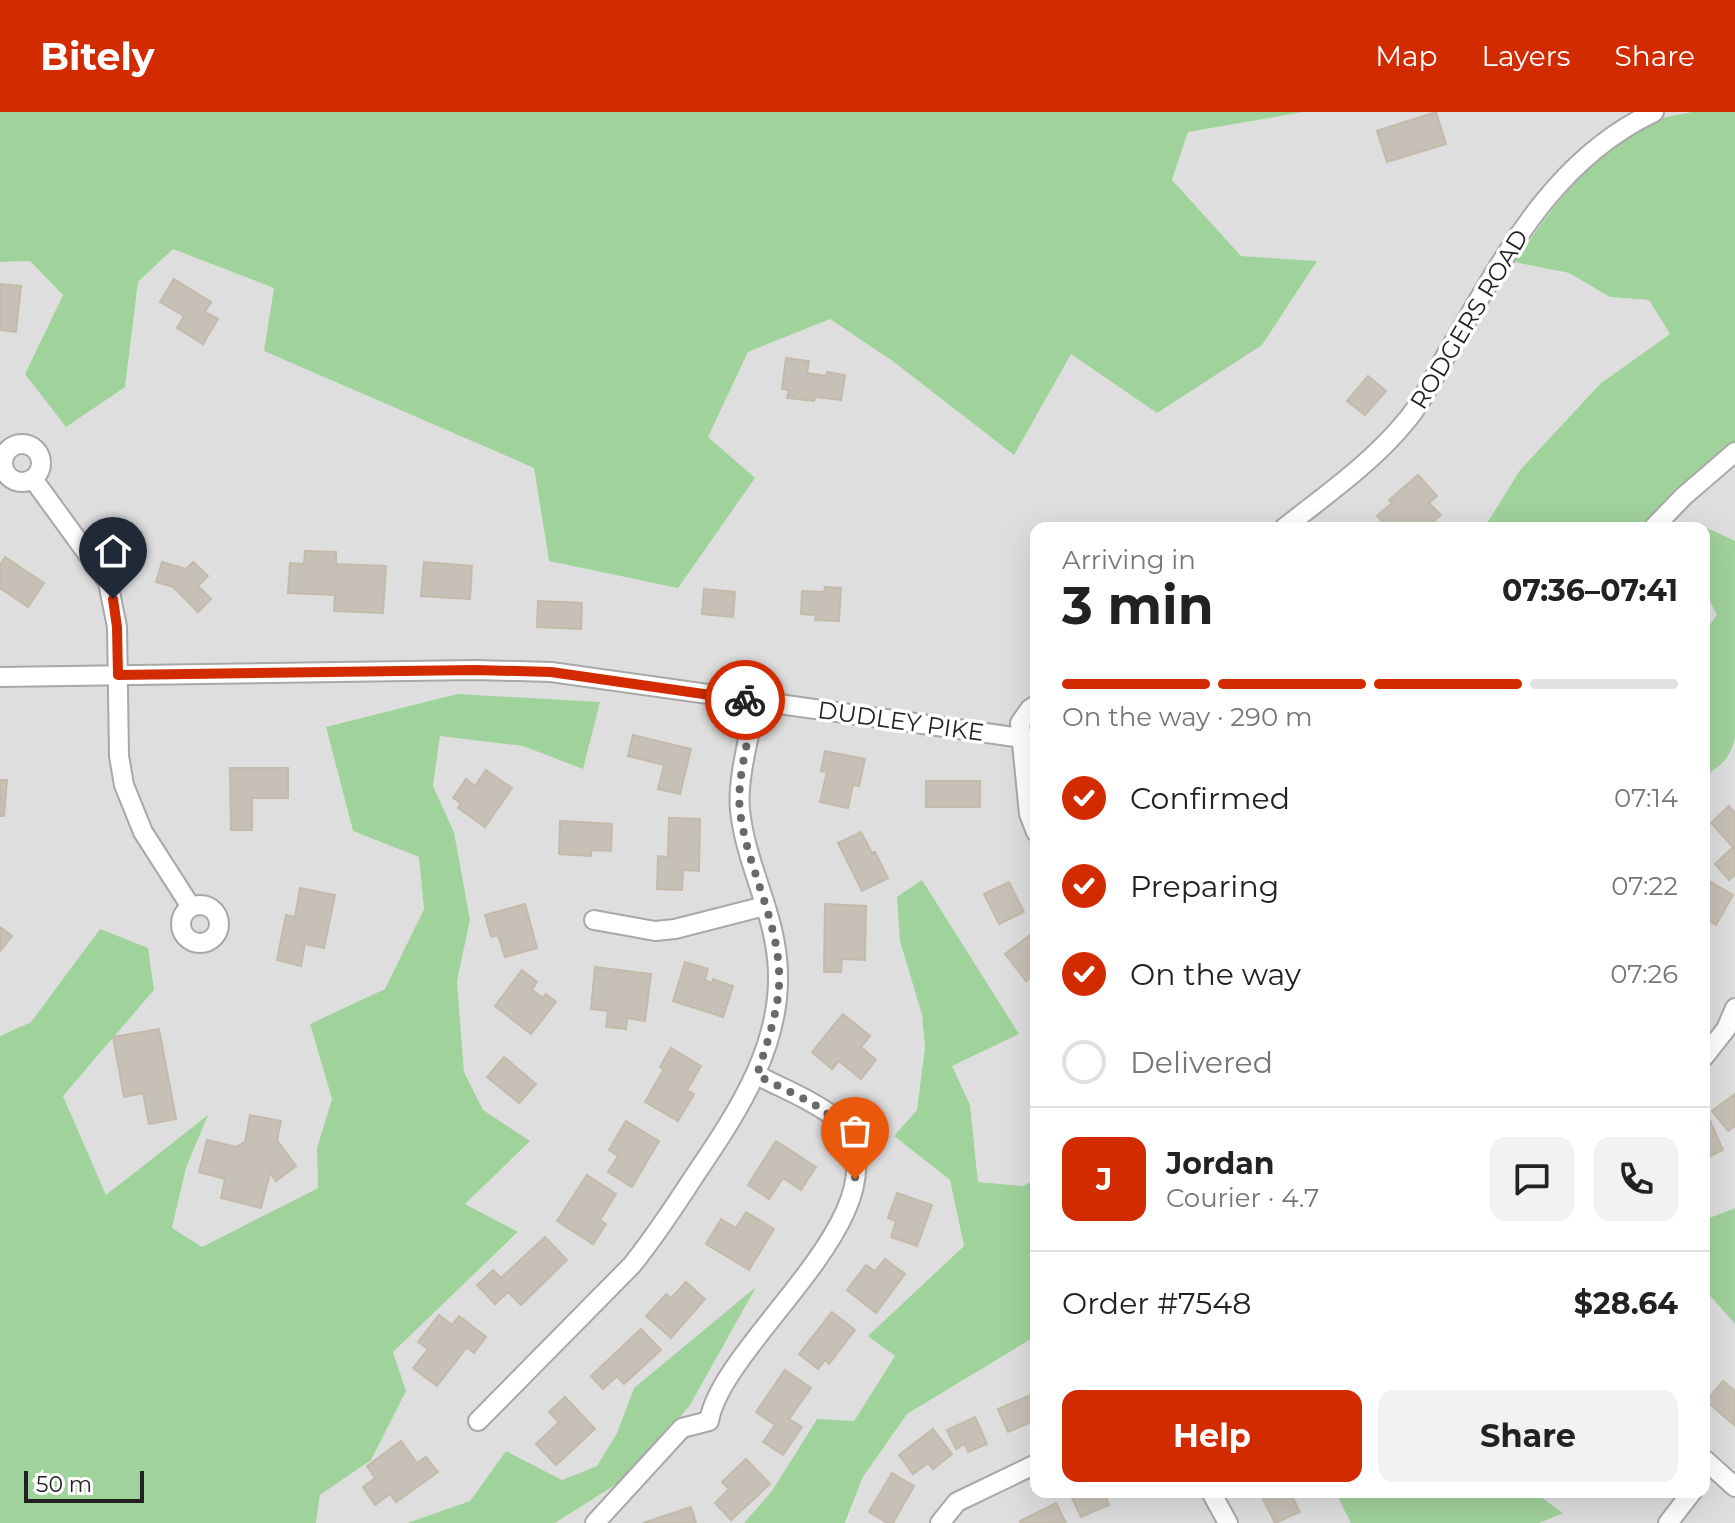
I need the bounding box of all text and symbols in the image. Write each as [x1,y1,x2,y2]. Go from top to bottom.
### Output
text: Bitely [40,33,155,80]
text: Map [1375,39,1438,73]
text: Layers [1482,39,1571,73]
text: Share [1615,39,1695,73]
street label: RODGERS ROAD [1404,224,1534,414]
pin [79,517,147,599]
icon: home [91,529,135,573]
text: Arriving in [1062,544,1196,576]
text: 07:36–07:41 [1502,572,1678,609]
text: 3 min [1062,574,1214,637]
courier [705,660,785,740]
icon: bike [723,678,767,722]
street label: DUDLEY PIKE [816,695,986,747]
text: On the way · 290 m [1062,701,1313,733]
icon: check [1062,776,1106,820]
text: Confirmed [1130,780,1290,817]
text: 07:14 [1614,782,1678,814]
icon: check [1062,864,1106,908]
text: Preparing [1130,868,1279,905]
text: 07:22 [1611,870,1678,902]
icon: check [1062,952,1106,996]
text: On the way [1130,956,1301,993]
text: 07:26 [1610,958,1678,990]
text: Delivered [1130,1044,1273,1081]
pin [821,1097,889,1179]
icon: bag [833,1109,877,1153]
button: chat [1490,1137,1574,1221]
button: phone [1594,1137,1678,1221]
text: Jordan [1166,1145,1275,1182]
text: J [1096,1161,1112,1198]
text: Courier · 4.7 [1166,1182,1319,1214]
text: Order #7548 [1062,1285,1251,1322]
text: $28.64 [1574,1285,1678,1322]
button: Help [1062,1390,1362,1482]
button: Share [1378,1390,1678,1482]
scale bar [24,1467,144,1503]
text: 50 m [36,1471,92,1498]

